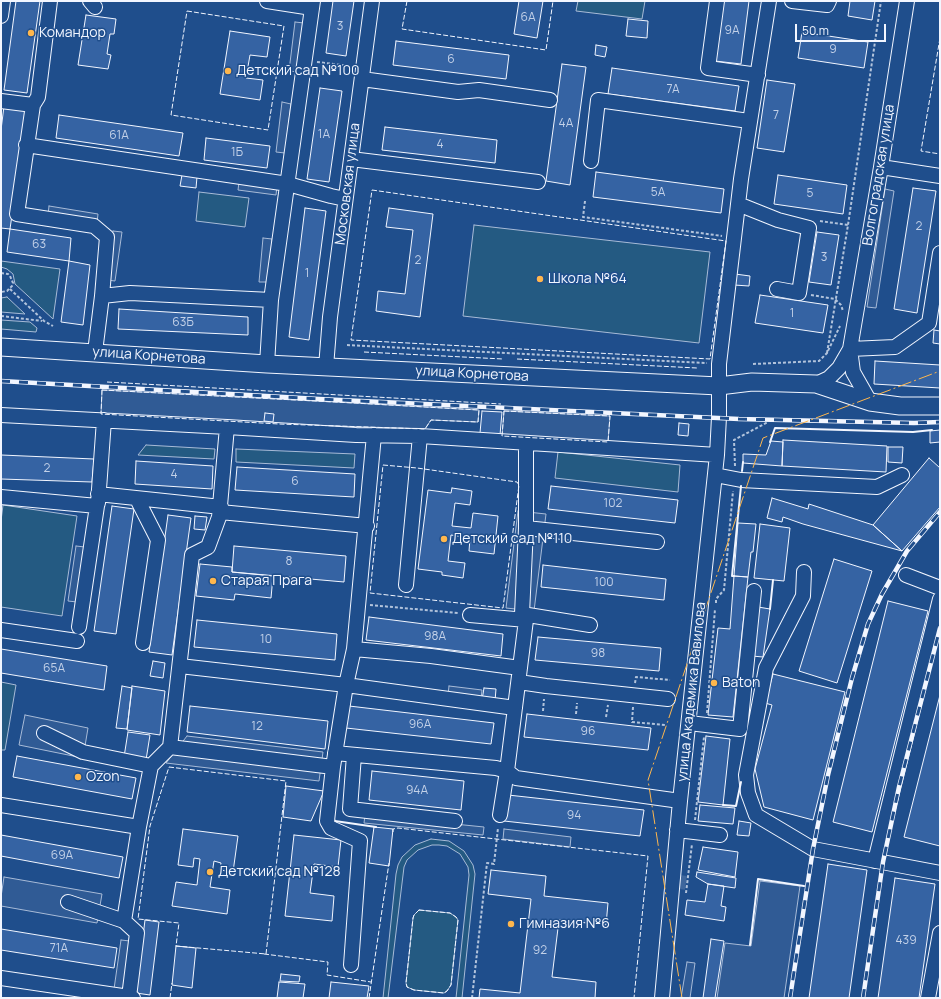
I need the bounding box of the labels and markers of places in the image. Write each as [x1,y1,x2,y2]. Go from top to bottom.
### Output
place label: Командор [39,25,106,41]
marker: Командор [26,28,36,38]
place label: Детский сад №100 [236,63,359,79]
marker: Детский сад №100 [223,66,233,76]
place label: Школа №64 [548,271,627,287]
marker: Школа №64 [535,274,545,284]
place label: Детский сад №110 [452,531,572,547]
marker: Детский сад №110 [439,534,449,544]
place label: Старая Прага [221,573,312,589]
marker: Старая Прага [208,576,218,586]
place label: Baton [722,675,760,691]
marker: Baton [709,678,719,688]
place label: Ozon [86,769,120,785]
marker: Ozon [73,772,83,782]
place label: Детский сад №128 [218,864,341,880]
marker: Детский сад №128 [205,867,215,877]
place label: Гимназия №6 [519,916,610,932]
marker: Гимназия №6 [506,919,516,929]

